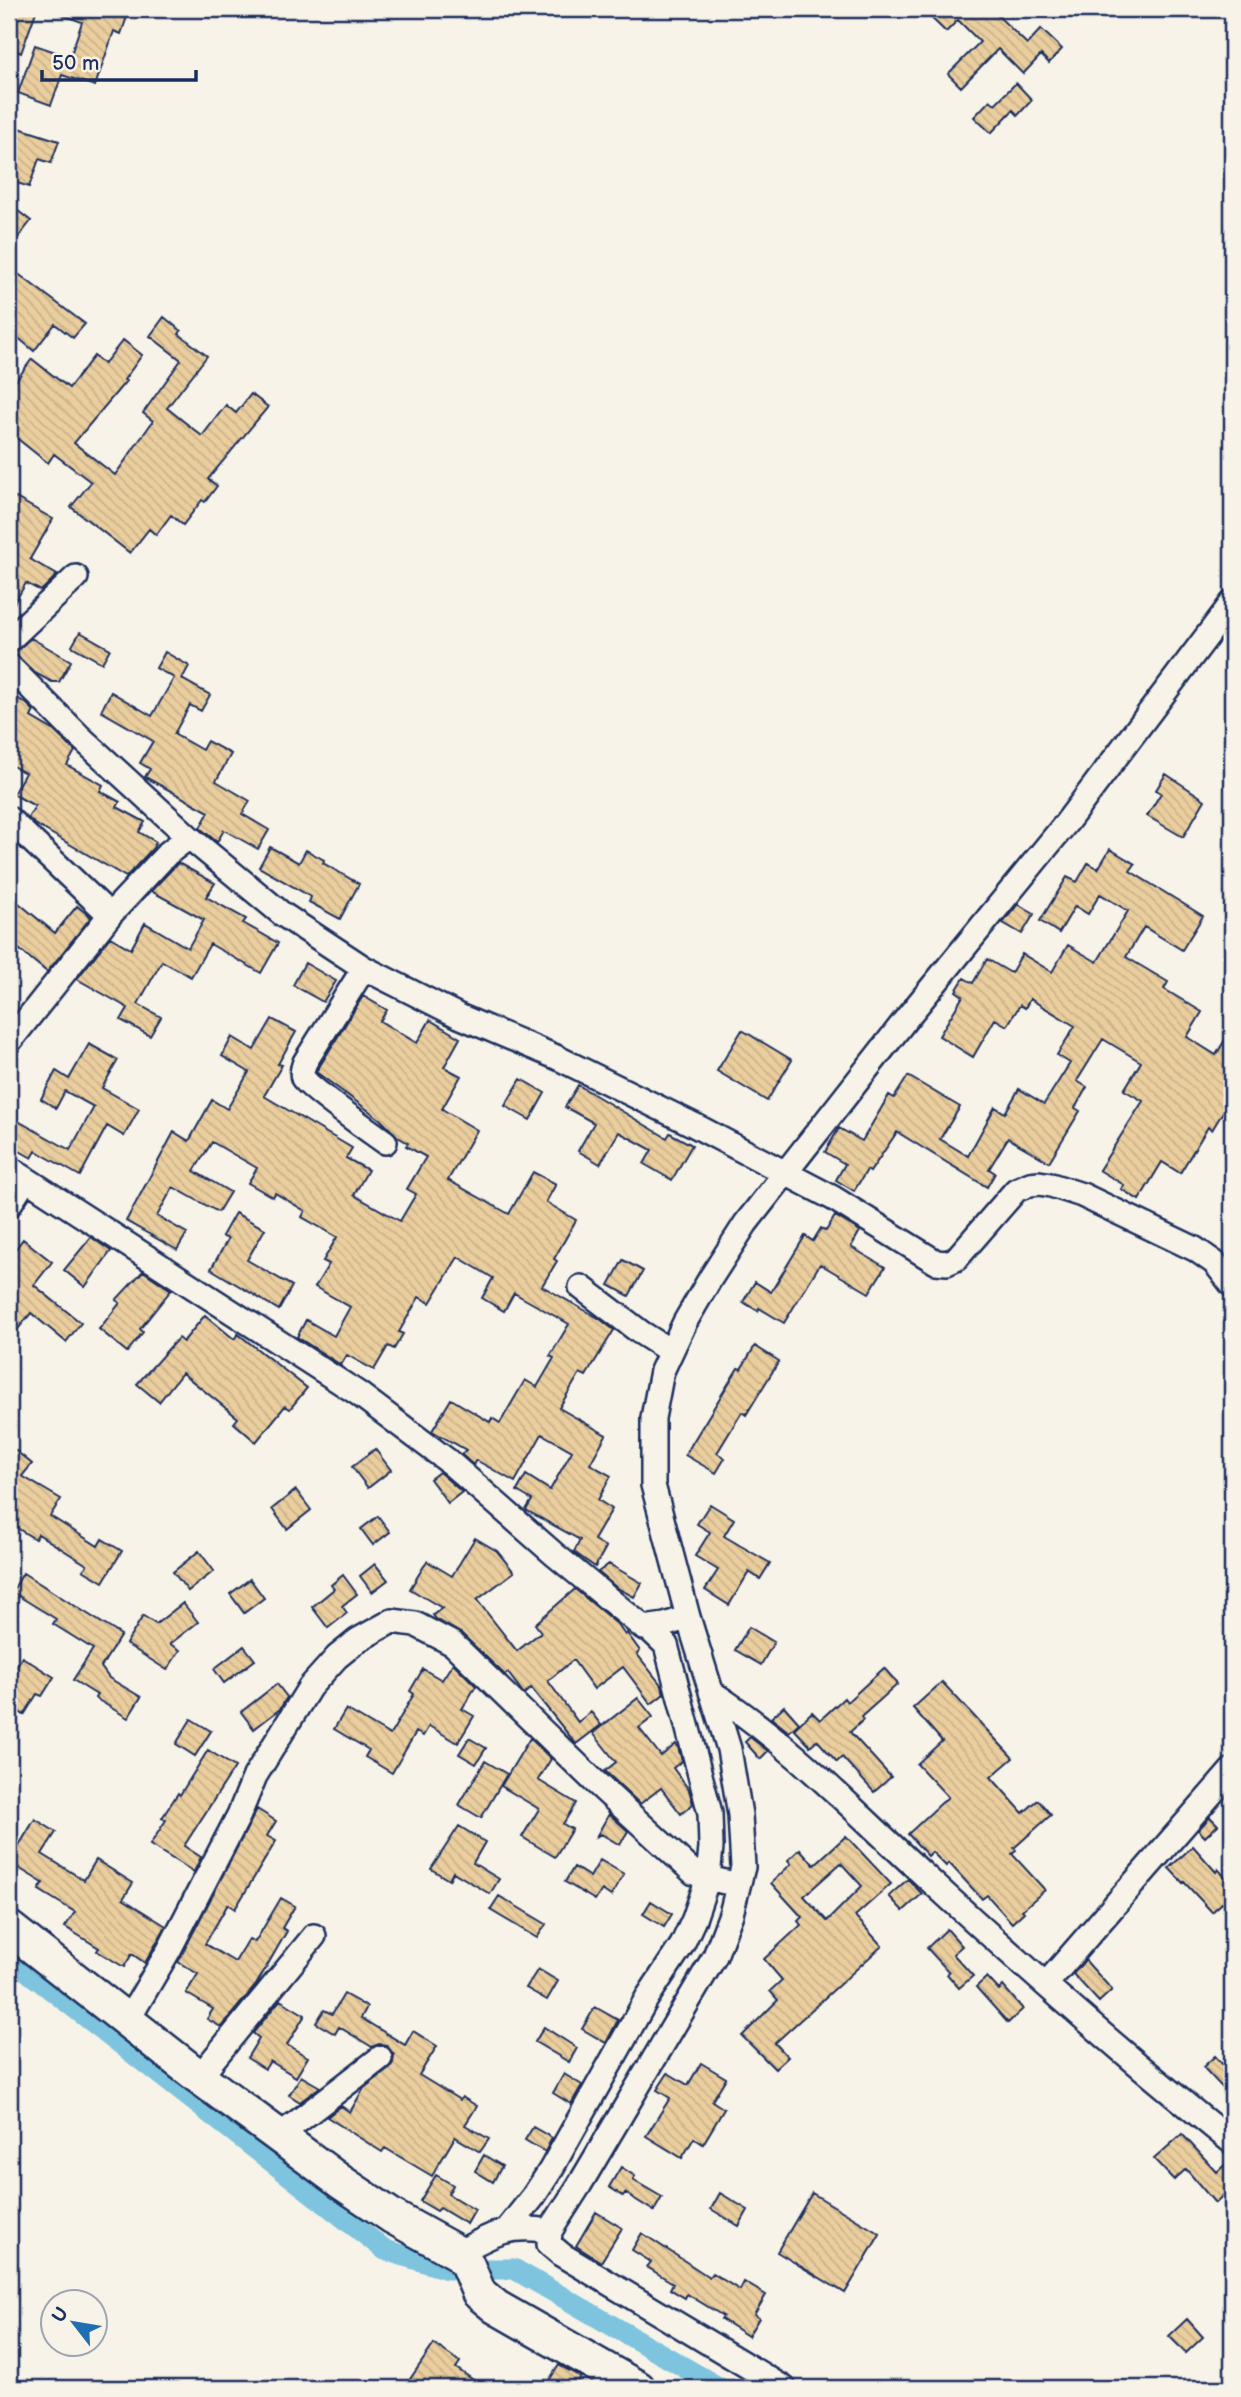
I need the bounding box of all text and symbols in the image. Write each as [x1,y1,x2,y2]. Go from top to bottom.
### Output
scale bar [42,38,196,82]
text: 50 m [52,51,99,76]
north arrow [38,2288,108,2358]
text: U [47,2303,74,2327]

